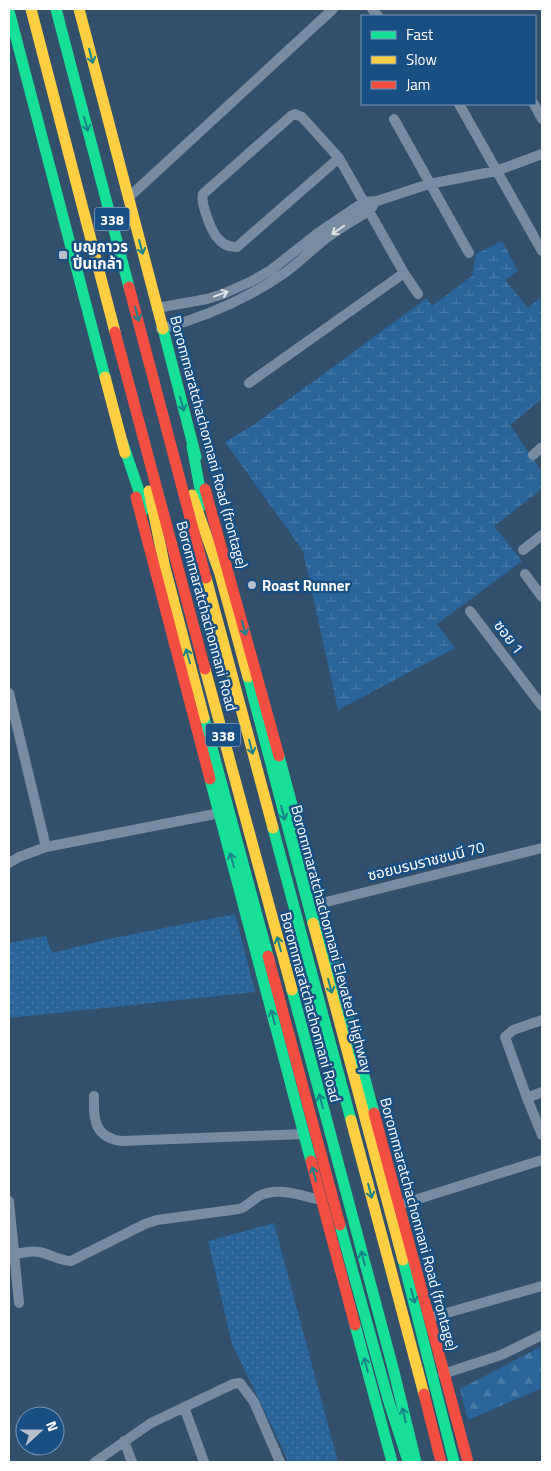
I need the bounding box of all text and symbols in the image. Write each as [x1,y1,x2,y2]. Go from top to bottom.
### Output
legend [361,15,536,105]
text: Fast [406,23,434,46]
one-way arrow [87,47,96,63]
text: Slow [406,48,437,71]
text: Jam [406,73,430,96]
one-way arrow [82,115,92,131]
road number: 338 [94,208,130,230]
one-way arrow [331,225,345,235]
place label: บุญถาวร ปิ่นเกล้า [73,235,128,275]
one-way arrow [136,239,146,255]
marker: บุญถาวร ปิ่นเกล้า [57,249,69,261]
one-way arrow [213,289,228,298]
one-way arrow [133,306,142,322]
street label: Borommaratchachonnani Road (frontage) [164,313,254,571]
one-way arrow [177,396,187,412]
street label: Borommaratchachonnani Road [171,518,243,714]
place label: Roast Runner [262,574,351,597]
marker: Roast Runner [246,579,258,591]
street label: ซอย 1 [489,615,529,659]
one-way arrow [240,620,249,636]
one-way arrow [183,649,193,665]
road number: 338 [206,724,240,746]
one-way arrow [247,738,256,754]
street label: Borommaratchachonnani Elevated Highway [285,802,379,1076]
one-way arrow [279,804,288,820]
street label: ซอยบรมราชชนนี 70 [365,835,487,887]
one-way arrow [226,852,236,868]
street label: Borommaratchachonnani Road [275,909,347,1105]
one-way arrow [274,936,283,952]
one-way arrow [325,978,335,994]
one-way arrow [268,1009,277,1025]
one-way arrow [316,1093,325,1109]
street label: Borommaratchachonnani Road (frontage) [374,1095,464,1353]
one-way arrow [309,1166,318,1182]
one-way arrow [366,1183,375,1199]
one-way arrow [358,1250,367,1266]
one-way arrow [408,1287,418,1303]
one-way arrow [360,1357,370,1373]
north arrow [15,1406,65,1456]
one-way arrow [399,1407,408,1423]
text: N [41,1418,64,1434]

